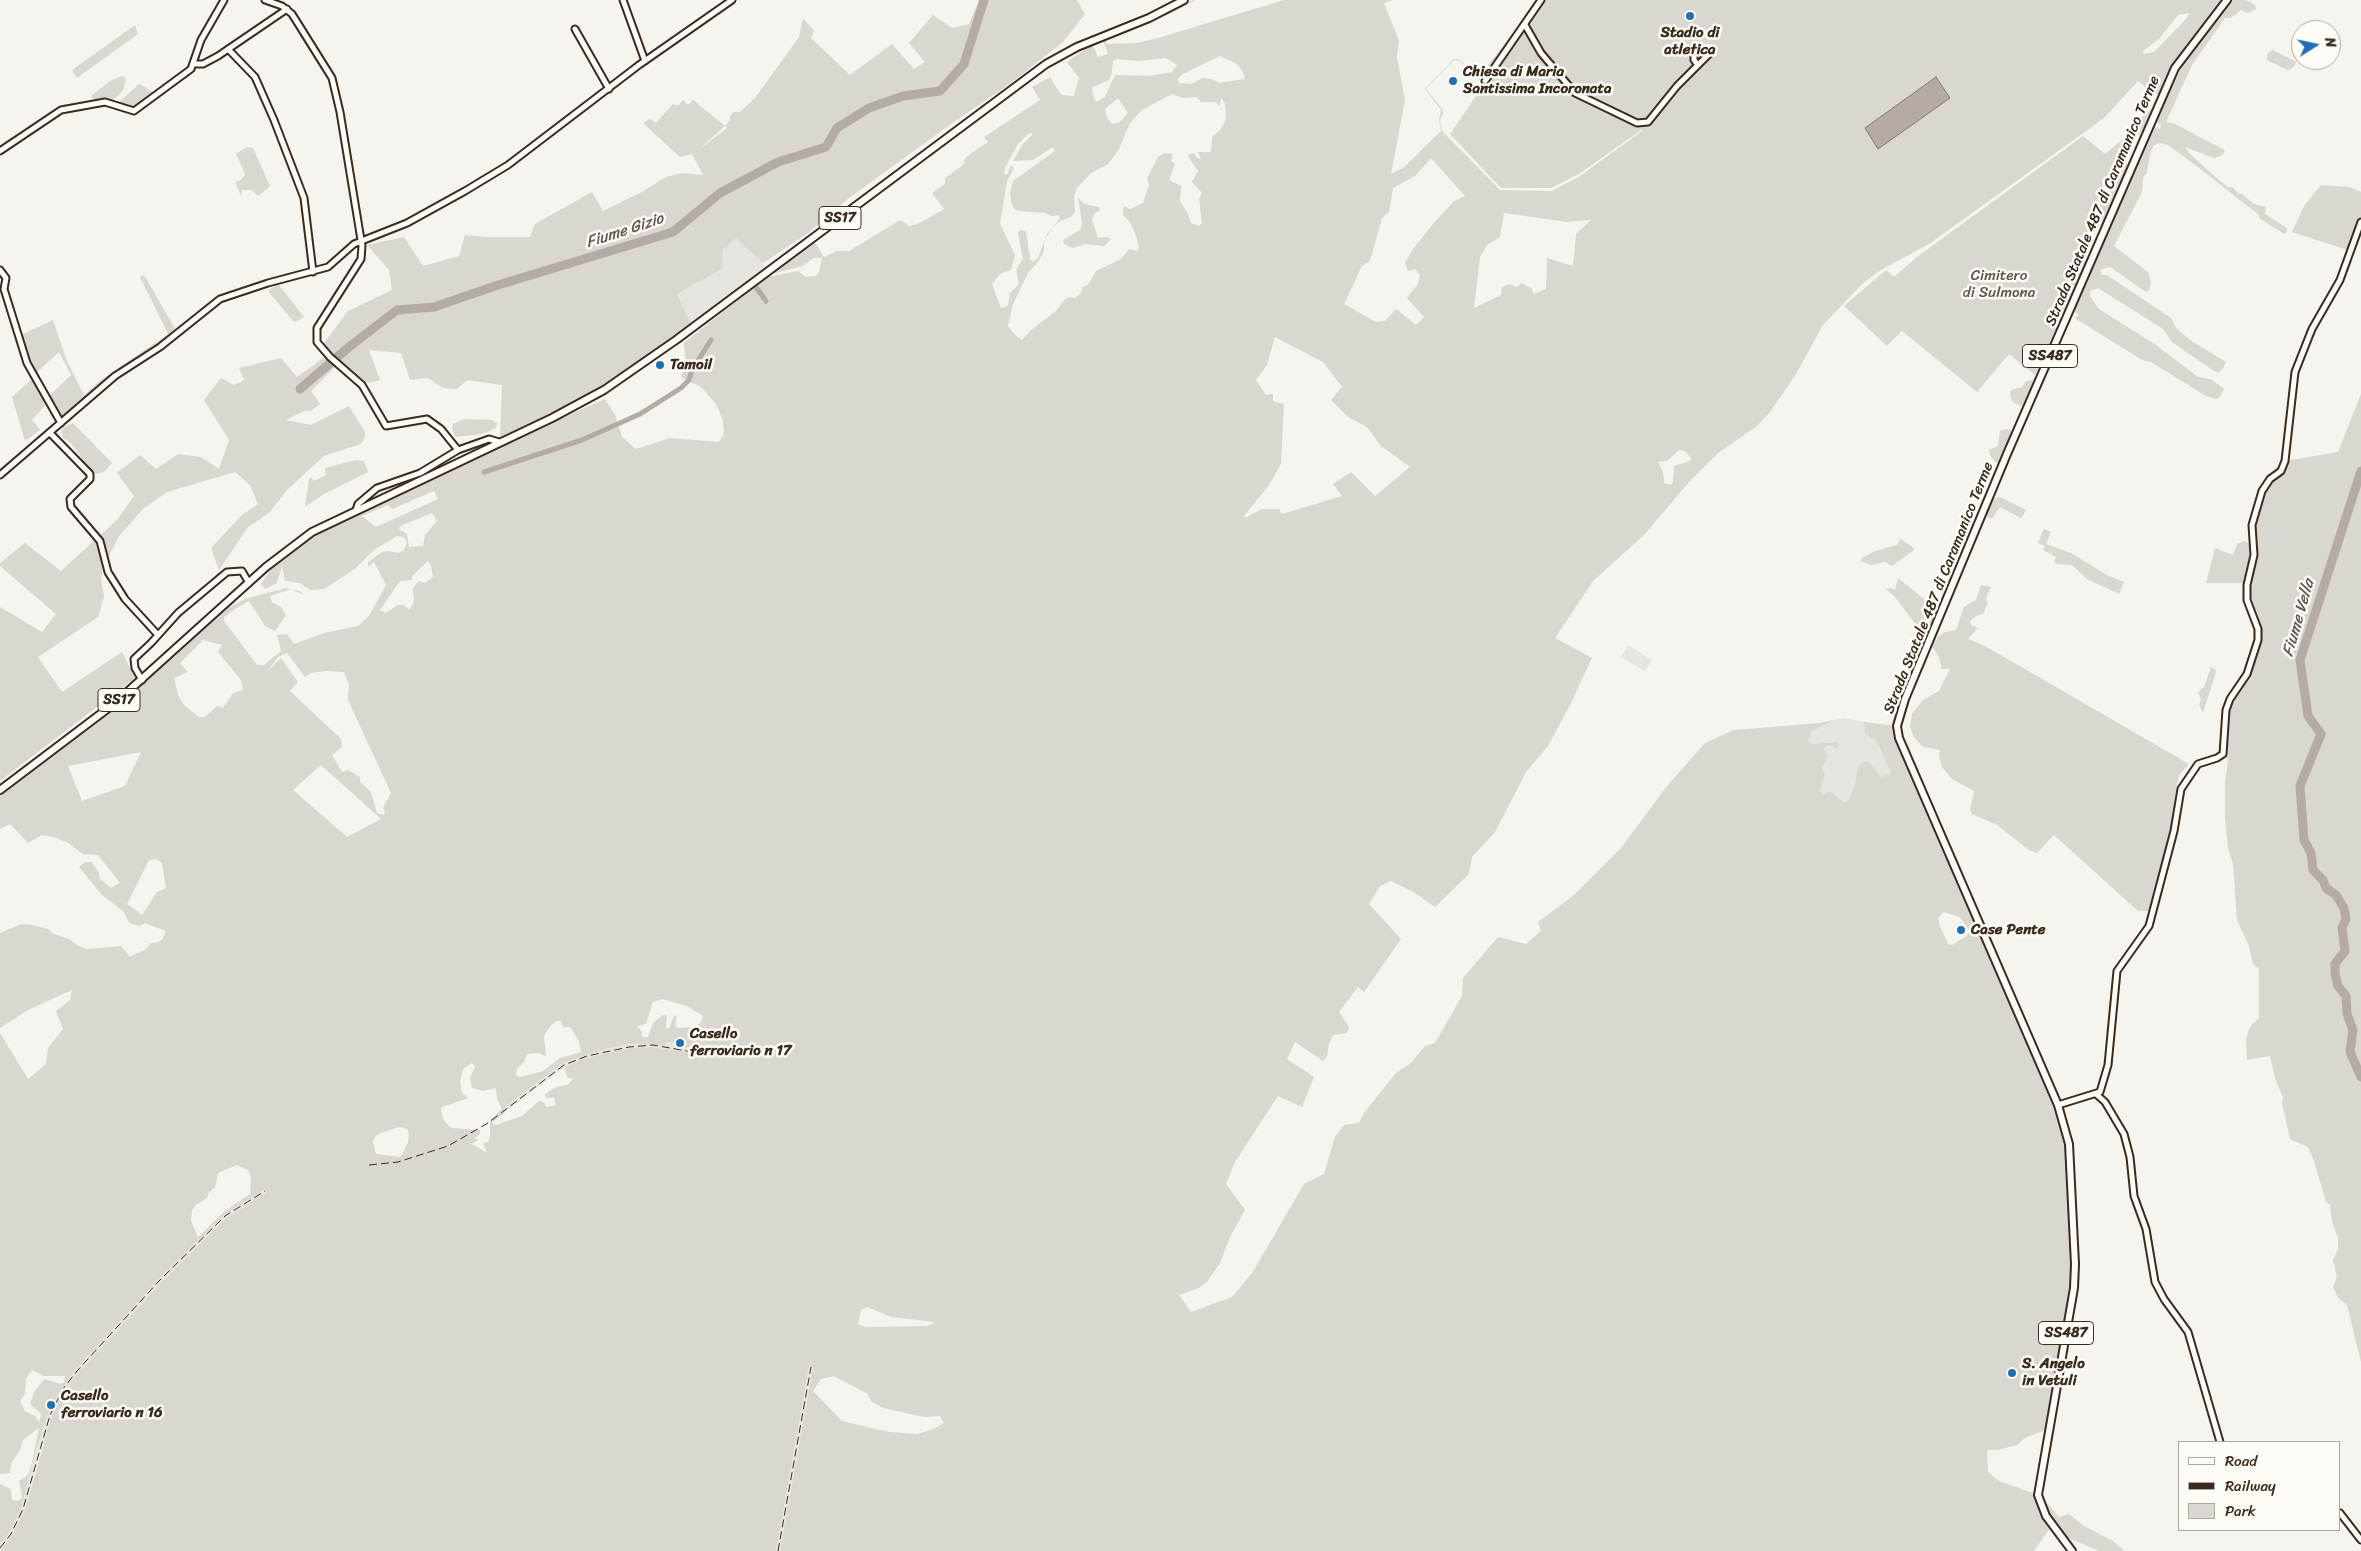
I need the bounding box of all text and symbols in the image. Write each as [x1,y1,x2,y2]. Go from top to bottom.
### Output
marker: Stadio di atletica [1684,10,1696,22]
north arrow [2291,20,2341,70]
place label: Stadio di atletica [1661,24,1719,59]
text: N [2317,36,2343,49]
place label: Chiesa di Maria Santissima Incoronata [1463,63,1611,98]
street label: Strada Statale 487 di Caramanico Terme [2042,73,2164,329]
marker: Chiesa di Maria Santissima Incoronata [1447,75,1459,87]
road number: SS17 [819,207,861,230]
water label: Fiume Gizio [584,209,666,253]
park label: Cimitero di Sulmona [1963,267,2035,302]
road number: SS487 [2022,344,2078,368]
place label: Tamoil [670,356,712,374]
marker: Tamoil [654,359,666,371]
street label: Strada Statale 487 di Caramanico Terme [1880,460,1998,716]
water label: Fiume Vella [2279,577,2319,659]
road number: SS17 [98,688,140,712]
place label: Case Pente [1971,921,2046,939]
marker: Case Pente [1955,924,1967,936]
place label: Casello ferroviario n 17 [690,1025,792,1060]
marker: Casello ferroviario n 17 [674,1037,686,1049]
road number: SS487 [2038,1322,2094,1345]
place label: S. Angelo in Vetuli [2022,1355,2085,1390]
marker: S. Angelo in Vetuli [2006,1367,2018,1379]
place label: Casello ferroviario n 16 [61,1387,162,1422]
marker: Casello ferroviario n 16 [45,1399,57,1411]
legend [2178,1441,2341,1531]
text: Road [2225,1448,2257,1474]
text: Railway [2225,1473,2276,1499]
text: Park [2225,1498,2256,1524]

